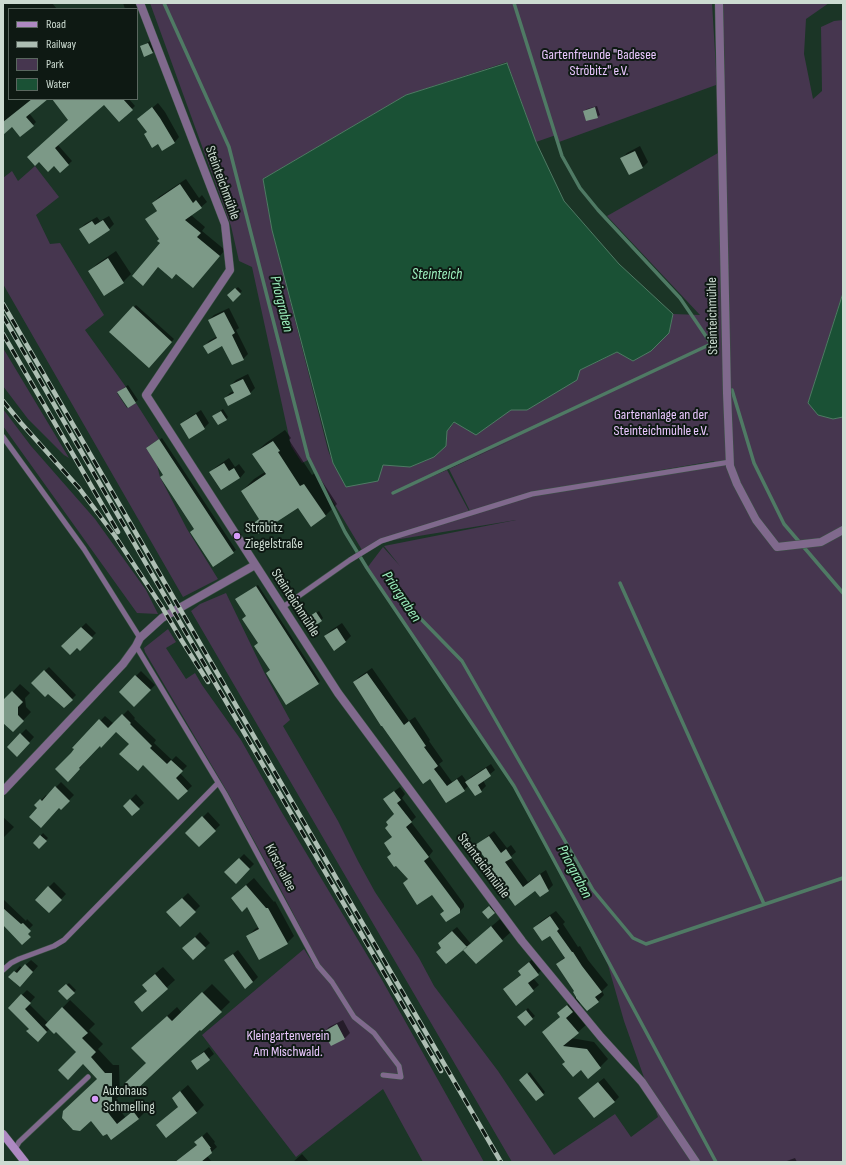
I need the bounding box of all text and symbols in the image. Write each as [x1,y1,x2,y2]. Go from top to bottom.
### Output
legend [8,8,138,100]
text: Road [46,17,66,32]
text: Railway [46,37,76,52]
park label: Gartenfreunde "Badesee Ströbitz" e.V. [542,47,656,80]
text: Park [46,57,64,72]
text: Water [46,77,70,92]
street label: Steinteichmühle [201,144,243,222]
water label: Steinteich [412,266,462,284]
water label: Priorgraben [265,274,297,334]
street label: Steinteichmühle [704,277,722,355]
park label: Gartenanlage an der Steinteichmühle e.V. [614,407,708,440]
place label: Ströbitz Ziegelstraße [245,520,303,552]
marker: Ströbitz Ziegelstraße [232,531,242,541]
street label: Steinteichmühle [267,566,323,640]
water label: Priorgraben [377,568,425,626]
street label: Steinteichmühle [453,830,513,902]
street label: Kirschallee [261,841,299,895]
water label: Priorgraben [553,842,595,902]
park label: Kleingartenverein Am Mischwald. [247,1028,329,1060]
place label: Autohaus Schmelling [103,1083,155,1116]
marker: Autohaus Schmelling [90,1094,100,1104]

